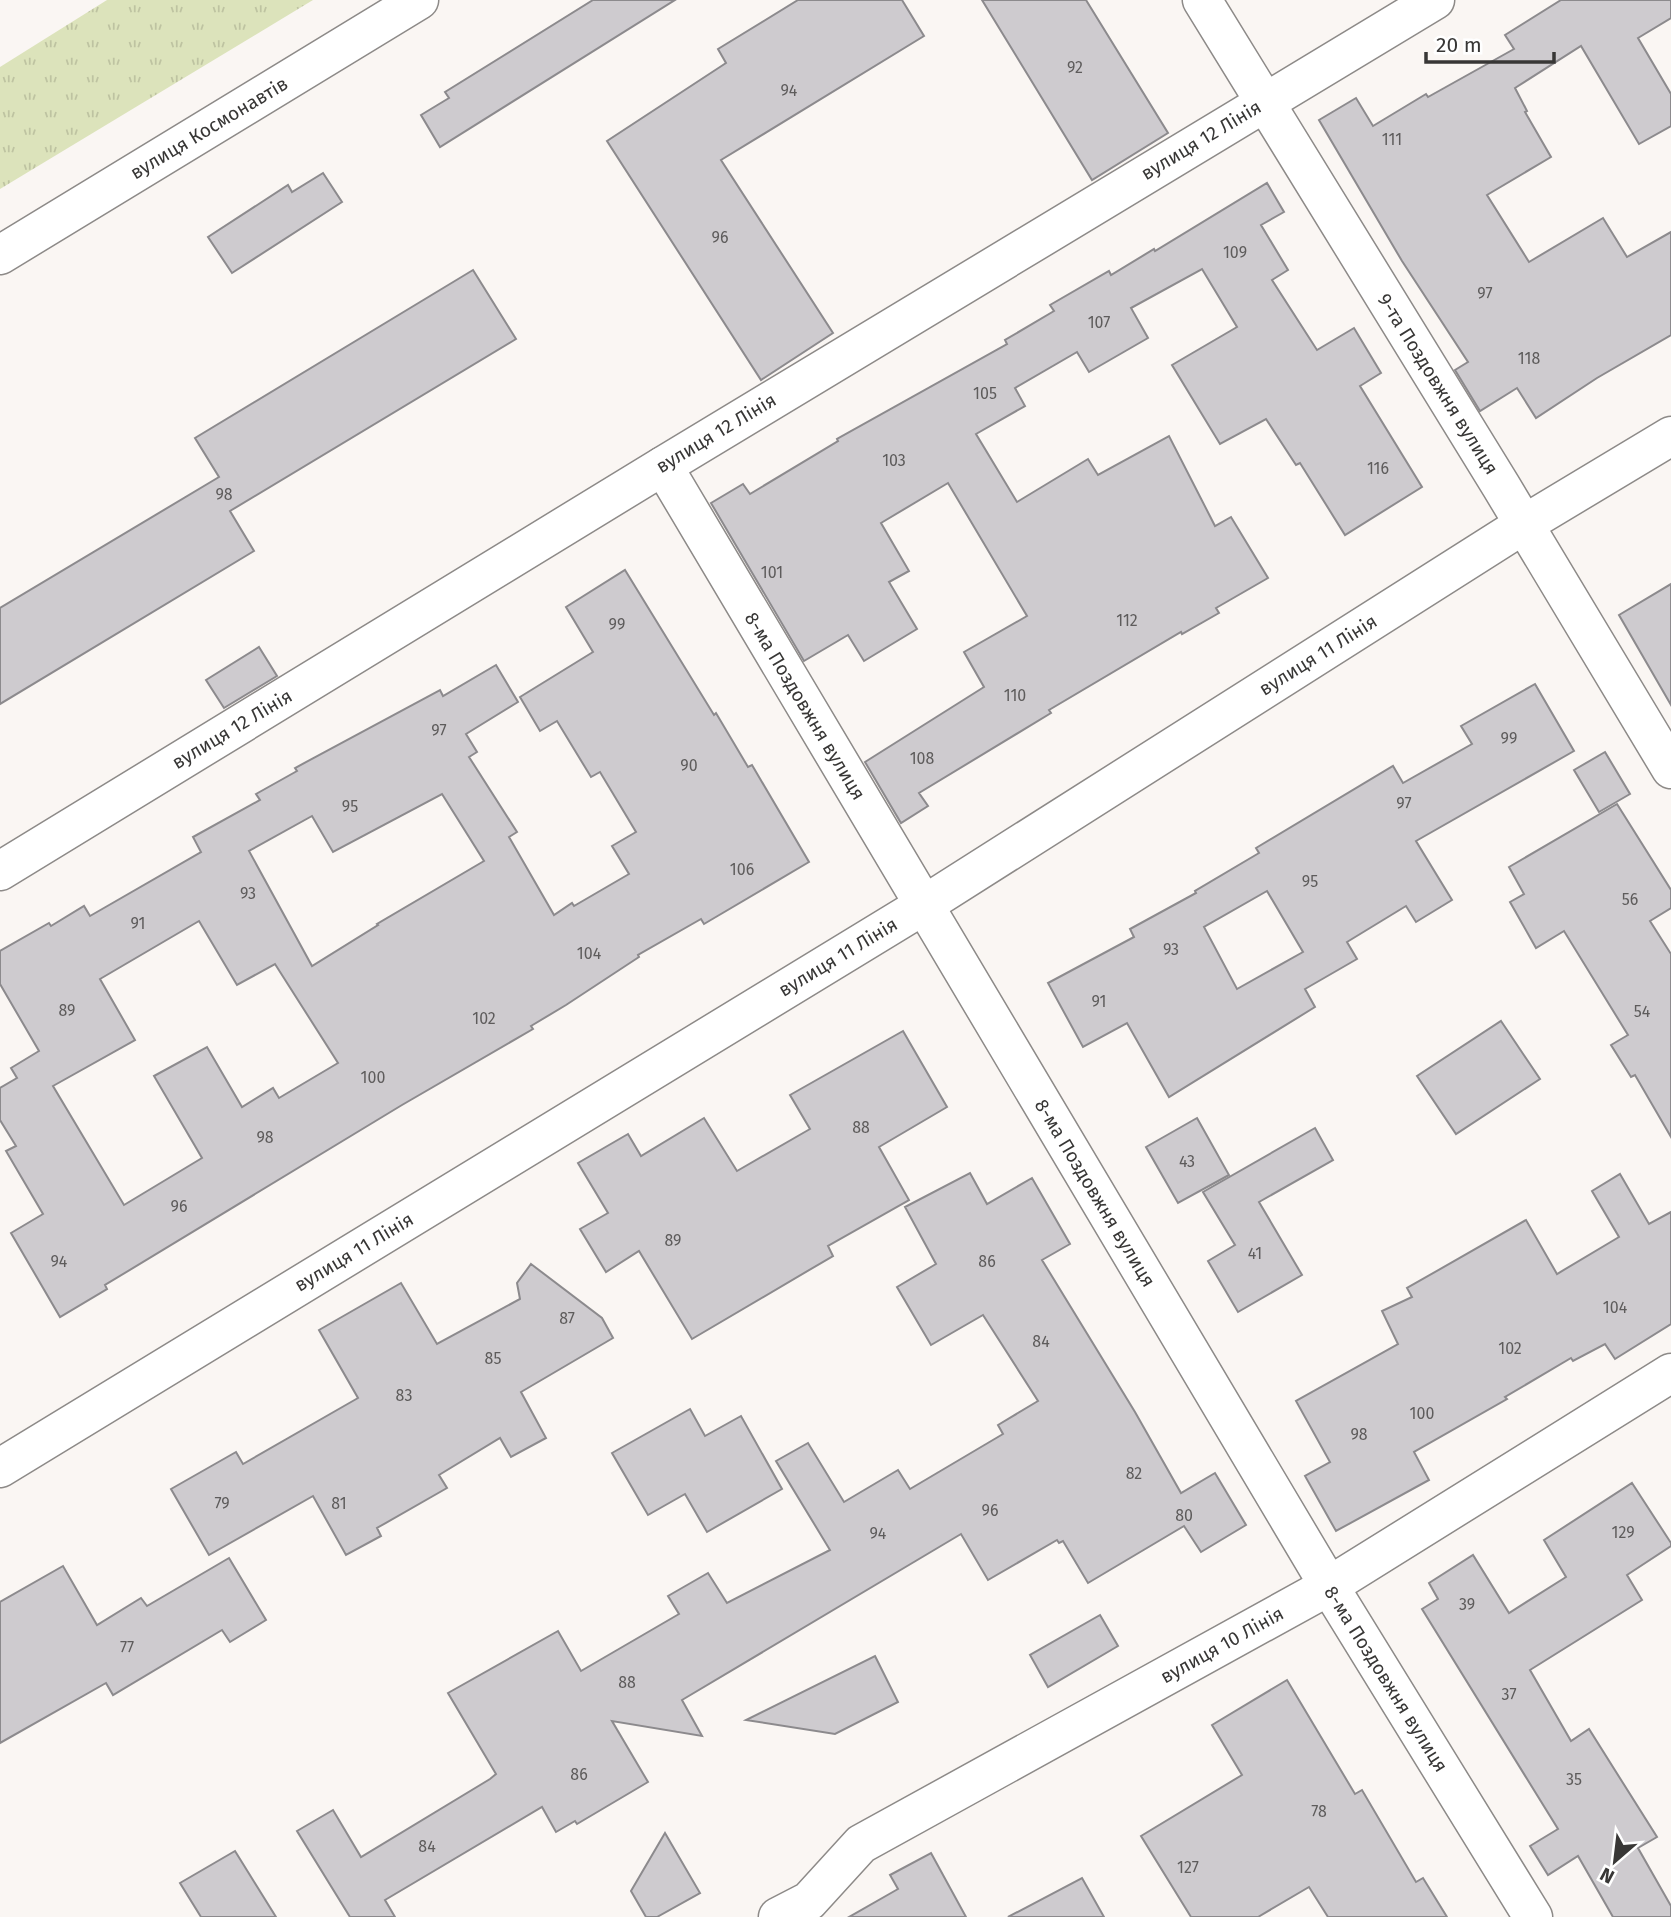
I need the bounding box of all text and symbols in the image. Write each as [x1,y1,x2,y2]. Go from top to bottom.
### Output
scale bar [1426,21,1554,65]
text: 20 m [1436,32,1482,58]
house number: 92 [1067,58,1083,77]
street label: вулиця Космонавтів [126,72,292,184]
house number: 94 [781,81,798,100]
street label: вулиця 12 Лінія [1137,95,1265,185]
house number: 111 [1382,130,1402,149]
house number: 96 [712,228,728,247]
house number: 109 [1223,243,1247,262]
house number: 97 [1477,284,1493,303]
street label: 9-та Поздовжня вулиця [1373,289,1503,479]
house number: 107 [1088,313,1110,332]
house number: 118 [1518,349,1540,368]
house number: 105 [973,384,997,403]
street label: вулиця 12 Лінія [652,388,780,478]
house number: 103 [882,451,906,470]
house number: 116 [1367,459,1389,478]
house number: 98 [215,485,233,504]
house number: 101 [761,563,783,582]
street label: 8-ма Поздовжня вулиця [740,608,870,804]
street label: вулиця 11 Лінія [1255,610,1381,700]
house number: 112 [1116,611,1138,630]
house number: 99 [609,615,625,634]
street label: вулиця 12 Лінія [168,684,296,774]
house number: 110 [1004,686,1026,705]
house number: 97 [431,721,447,740]
house number: 99 [1501,729,1517,748]
house number: 108 [910,749,935,768]
house number: 90 [680,756,698,775]
house number: 97 [1396,794,1412,813]
house number: 95 [342,797,358,816]
house number: 106 [730,860,754,879]
house number: 95 [1302,872,1318,891]
house number: 93 [240,884,256,903]
house number: 56 [1622,890,1638,909]
street label: вулиця 11 Лінія [774,912,902,1002]
house number: 91 [130,914,146,933]
house number: 93 [1163,940,1179,959]
house number: 104 [577,944,602,963]
house number: 91 [1091,992,1107,1011]
house number: 89 [59,1001,75,1020]
house number: 54 [1634,1002,1651,1021]
house number: 102 [472,1009,496,1028]
house number: 100 [361,1068,385,1087]
street label: 8-ма Поздовжня вулиця [1030,1095,1160,1291]
house number: 88 [852,1118,870,1137]
house number: 98 [256,1128,274,1147]
house number: 43 [1179,1152,1195,1171]
house number: 96 [171,1197,187,1216]
street label: вулиця 11 Лінія [290,1207,418,1297]
house number: 89 [665,1231,681,1250]
house number: 41 [1248,1244,1262,1263]
house number: 94 [51,1252,68,1271]
house number: 86 [978,1252,996,1271]
house number: 104 [1603,1298,1628,1317]
house number: 87 [559,1309,575,1328]
house number: 84 [1032,1332,1050,1351]
house number: 102 [1498,1339,1522,1358]
house number: 85 [485,1349,501,1368]
house number: 83 [396,1386,412,1405]
house number: 100 [1410,1404,1434,1423]
house number: 98 [1350,1425,1368,1444]
house number: 82 [1126,1464,1142,1483]
house number: 79 [214,1494,230,1513]
house number: 81 [331,1494,347,1513]
house number: 96 [982,1501,998,1520]
house number: 80 [1175,1506,1193,1525]
house number: 129 [1611,1523,1635,1542]
house number: 94 [870,1524,887,1543]
street label: 8-ма Поздовжня вулиця [1319,1582,1453,1776]
house number: 39 [1459,1595,1475,1614]
street label: вулиця 10 Лінія [1156,1602,1288,1688]
house number: 77 [120,1638,134,1657]
house number: 88 [618,1673,636,1692]
house number: 37 [1501,1685,1517,1704]
house number: 86 [570,1765,588,1784]
house number: 35 [1566,1770,1582,1789]
house number: 78 [1311,1802,1327,1821]
north arrow [1580,1826,1650,1896]
house number: 84 [418,1837,436,1856]
house number: 127 [1177,1858,1199,1877]
text: N [1596,1862,1618,1889]

